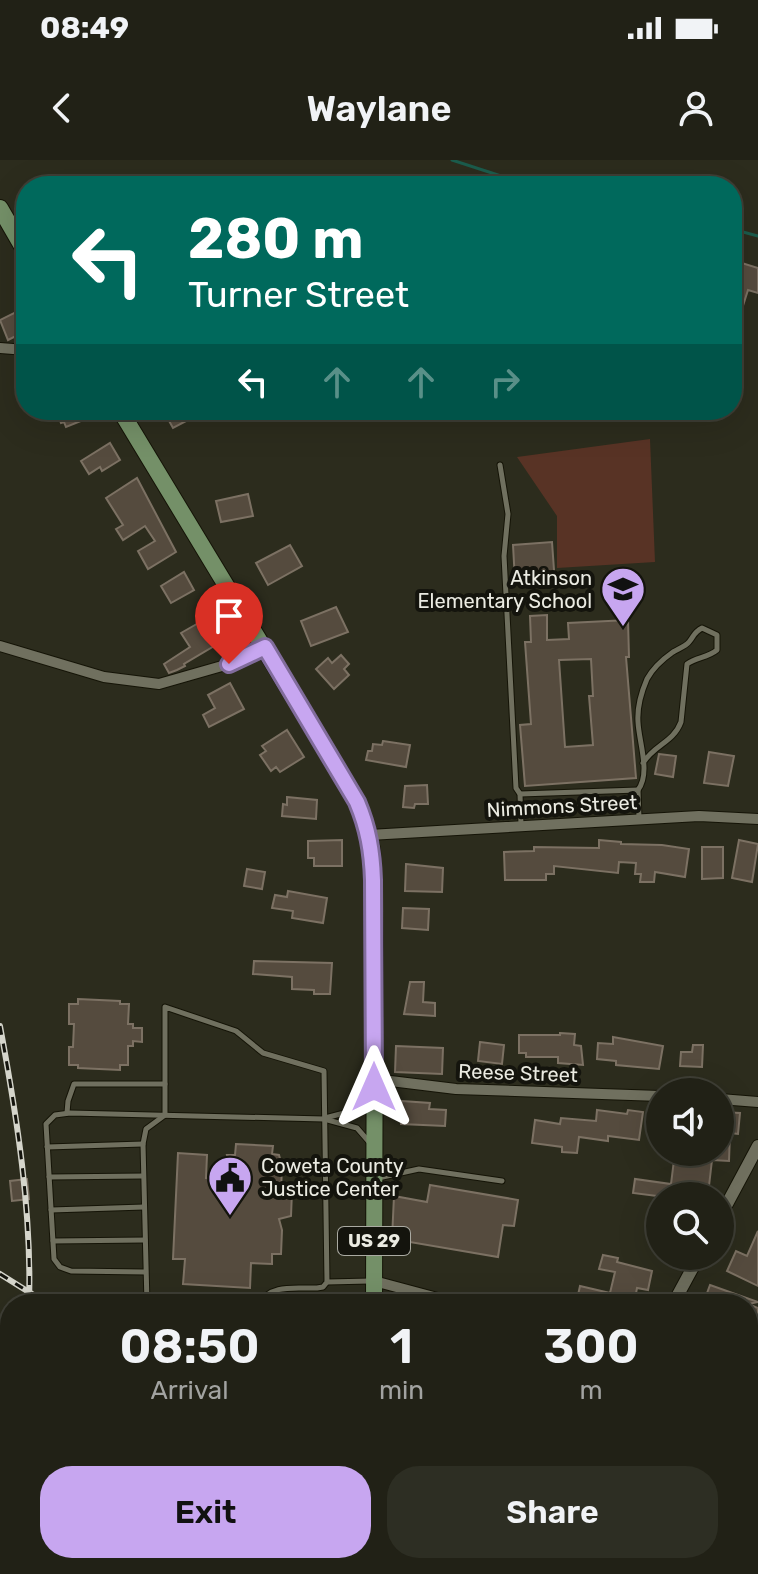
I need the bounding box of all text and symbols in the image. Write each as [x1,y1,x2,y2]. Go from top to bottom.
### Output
text: 08:49 [40,10,129,46]
icon: back [40,86,84,130]
icon: person [674,86,718,130]
text: Waylane [307,87,451,130]
text: 280 m [188,206,364,272]
icon: left [56,208,160,312]
text: Turner Street [188,273,409,316]
icon: left [231,360,275,404]
icon: ahead [315,360,359,404]
icon: ahead [399,360,443,404]
icon: right [483,360,527,404]
school or university icon: Atkinson Elementary School [599,565,647,628]
place label: Atkinson Elementary School [418,566,592,613]
pin [195,582,263,664]
icon: arrive [207,594,251,638]
street label: Nimmons Street [486,790,638,822]
position arrow [332,1045,416,1129]
street label: Reese Street [458,1059,578,1087]
map controls [646,1078,734,1270]
button: sound [646,1078,734,1166]
public building icon: Coweta County Justice Center [206,1154,254,1217]
place label: Coweta County Justice Center [261,1154,404,1201]
button: search [646,1182,734,1270]
road number: US 29 [338,1227,410,1255]
text: 08:50 [119,1318,259,1375]
text: 1 [390,1318,413,1375]
text: 300 [544,1318,639,1375]
text: Arrival [150,1375,228,1406]
text: min [379,1375,424,1406]
text: m [579,1375,603,1406]
button: Exit [40,1466,371,1558]
button: Share [387,1466,718,1558]

